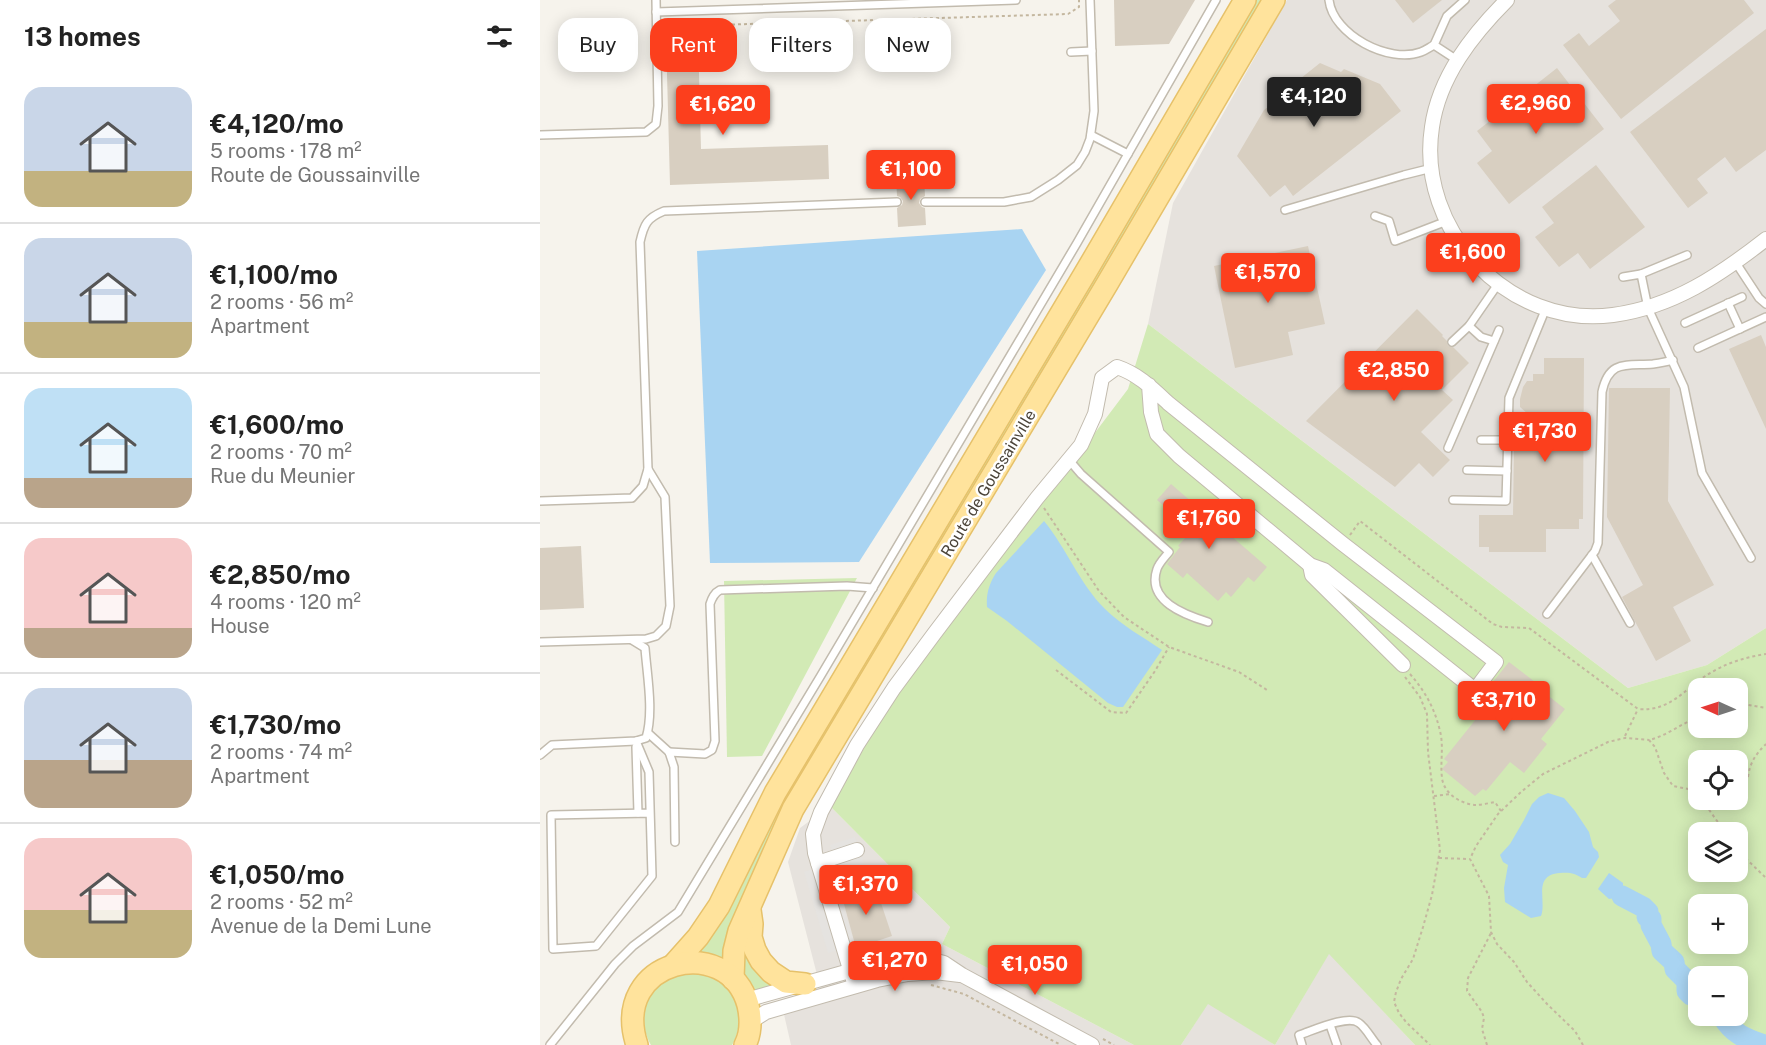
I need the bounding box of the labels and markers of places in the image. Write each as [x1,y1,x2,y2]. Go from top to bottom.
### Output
pin: €4,120 [1265,77,1363,128]
pin: €2,960 [1487,84,1585,135]
pin: €1,620 [674,85,772,136]
pin: €1,100 [862,150,960,201]
pin: €1,600 [1424,233,1522,284]
pin: €1,570 [1219,253,1317,304]
pin: €2,850 [1345,351,1443,402]
pin: €1,730 [1496,412,1594,463]
pin: €1,760 [1160,499,1258,550]
pin: €3,710 [1455,681,1553,732]
pin: €1,370 [817,865,915,916]
pin: €1,270 [846,941,944,992]
pin: €1,050 [986,945,1084,996]

